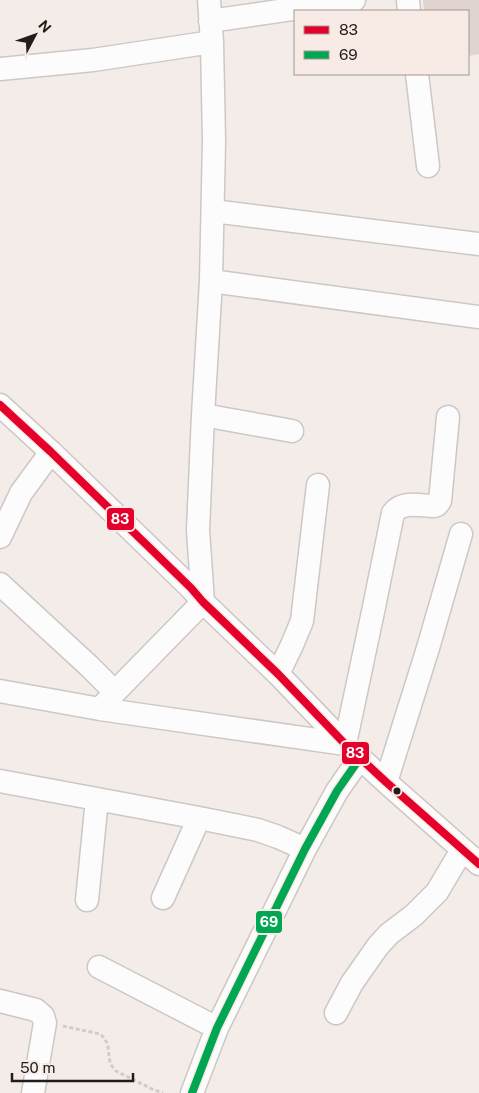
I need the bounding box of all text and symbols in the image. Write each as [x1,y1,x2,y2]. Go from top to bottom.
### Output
north arrow [10,10,60,60]
legend [294,10,469,75]
text: N [35,17,54,36]
text: 83 [339,21,358,38]
text: 69 [339,46,358,63]
line badge: 83 [106,507,135,531]
text: 83 [111,511,129,527]
line badge: 83 [341,741,370,765]
text: 83 [346,745,364,761]
unlabelled marker [392,786,402,796]
line badge: 69 [255,910,283,934]
text: 69 [260,914,278,930]
scale bar [12,1050,134,1082]
text: 50 m [20,1059,55,1076]

